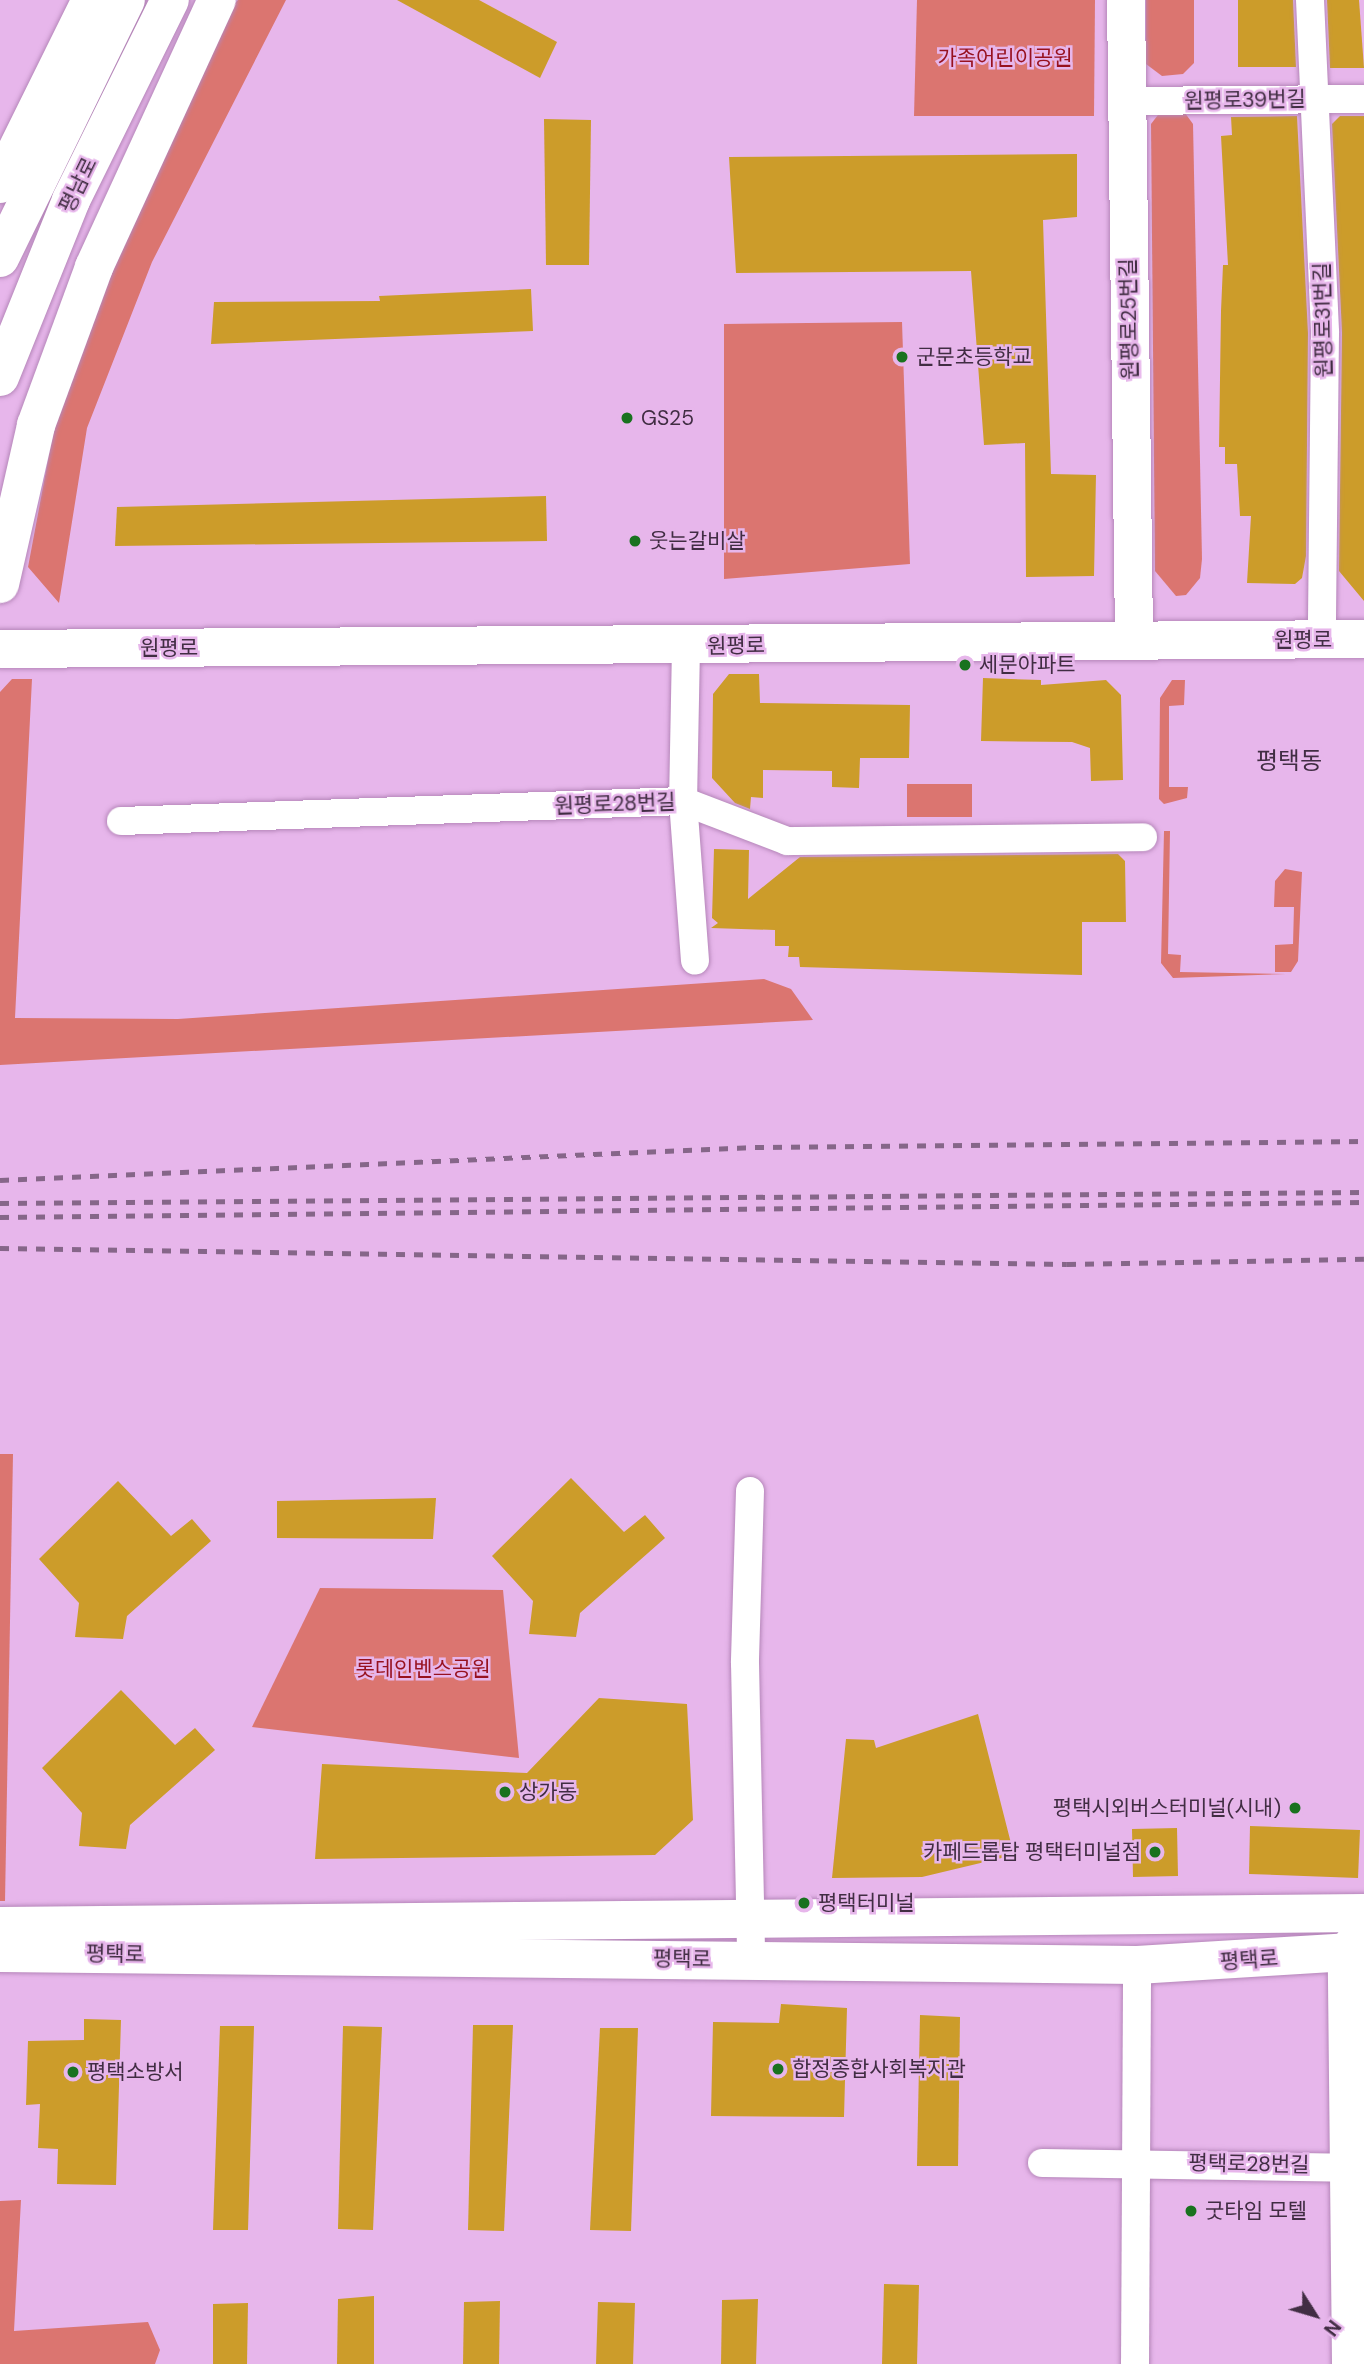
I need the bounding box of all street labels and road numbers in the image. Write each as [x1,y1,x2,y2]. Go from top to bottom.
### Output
street label: 원평로39번길 [1184,86,1306,114]
street label: 평남로 [54,153,102,217]
street label: 원평로25번길 [1115,258,1143,380]
street label: 원평로31번길 [1309,262,1337,378]
street label: 원평로 [1274,627,1332,653]
street label: 원평로 [707,633,765,659]
street label: 원평로 [140,635,198,661]
street label: 원평로28번길 [554,789,676,819]
street label: 평택로 [86,1941,144,1967]
street label: 평택로 [1219,1945,1279,1975]
street label: 평택로 [653,1946,711,1972]
street label: 평택로28번길 [1188,2150,1310,2178]

